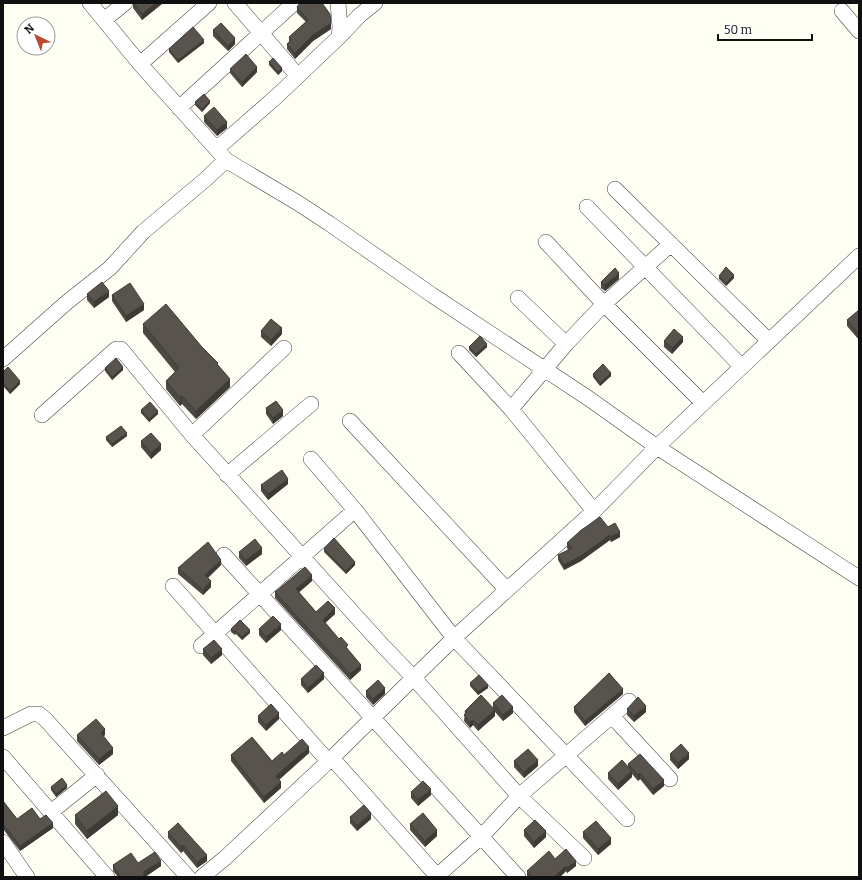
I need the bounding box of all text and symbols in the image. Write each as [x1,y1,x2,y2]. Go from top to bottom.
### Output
north arrow [16,16,56,56]
scale bar [718,16,812,42]
text: N [22,21,37,37]
text: 50 m [724,23,753,37]

